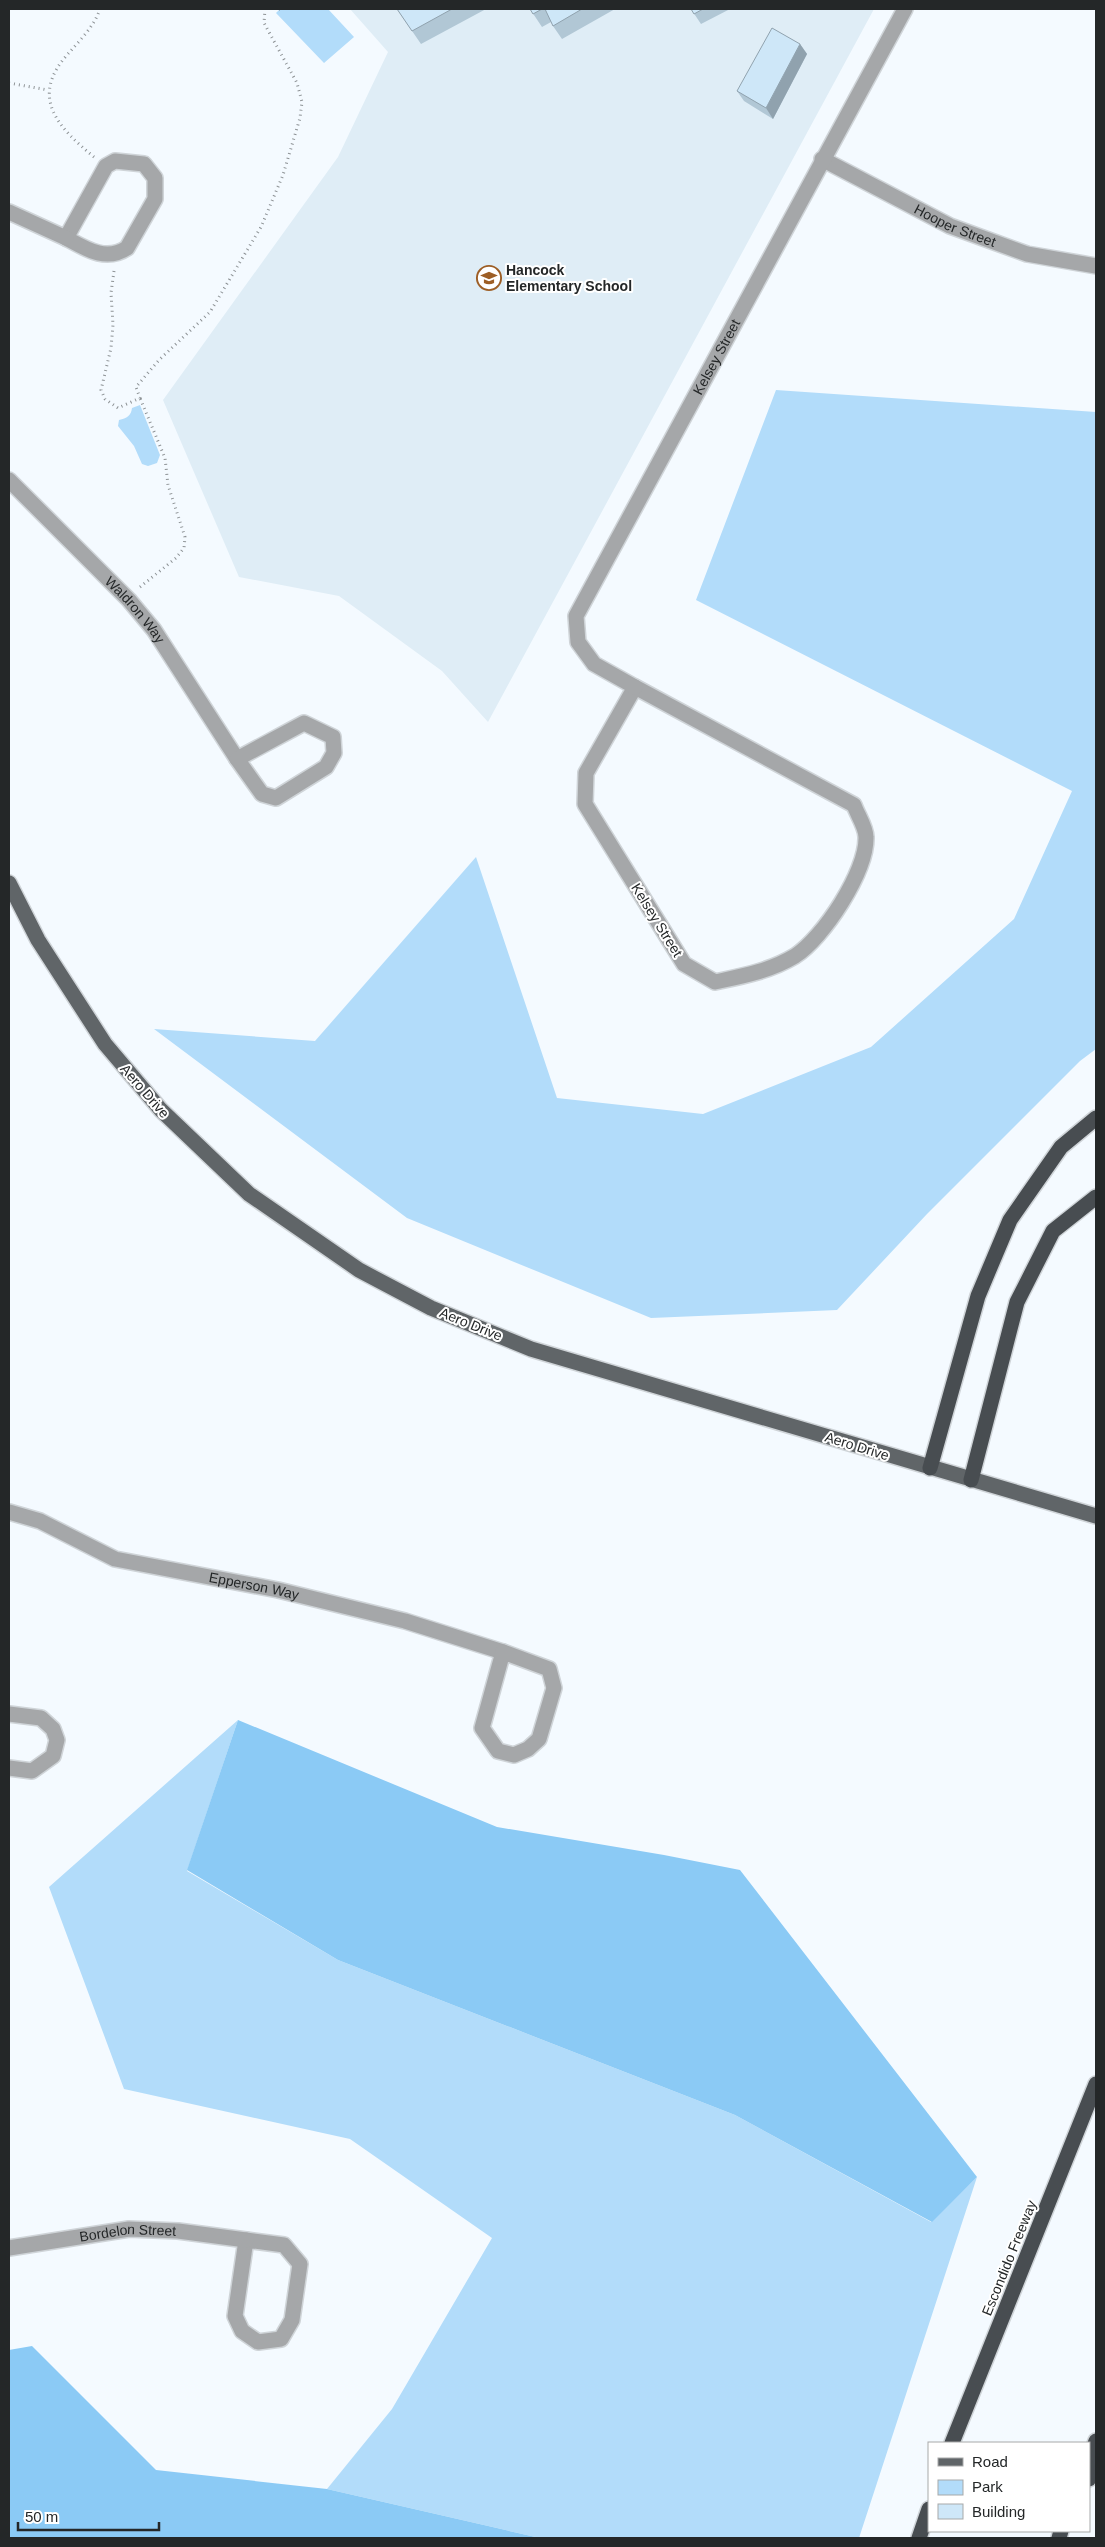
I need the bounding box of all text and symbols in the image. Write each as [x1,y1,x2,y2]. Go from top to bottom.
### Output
street label: Hooper Street [912,201,998,250]
place label: Hancock Elementary School [506,262,632,294]
school or university icon: Hancock Elementary School [476,265,502,291]
street label: Kelsey Street [690,316,743,397]
street label: Waldron Way [102,573,168,646]
street label: Kelsey Street [628,880,686,960]
street label: Aero Drive [117,1061,173,1121]
street label: Aero Drive [437,1304,505,1344]
street label: Aero Drive [823,1429,891,1463]
street label: Epperson Way [208,1569,301,1603]
street label: Escondido Freeway [979,2198,1039,2318]
street label: Bordelon Street [78,2221,177,2245]
legend [928,2442,1090,2532]
text: Road [972,2453,1008,2470]
text: Park [972,2478,1003,2495]
scale bar [18,2500,159,2532]
text: Building [972,2503,1025,2520]
text: 50 m [25,2508,58,2525]

